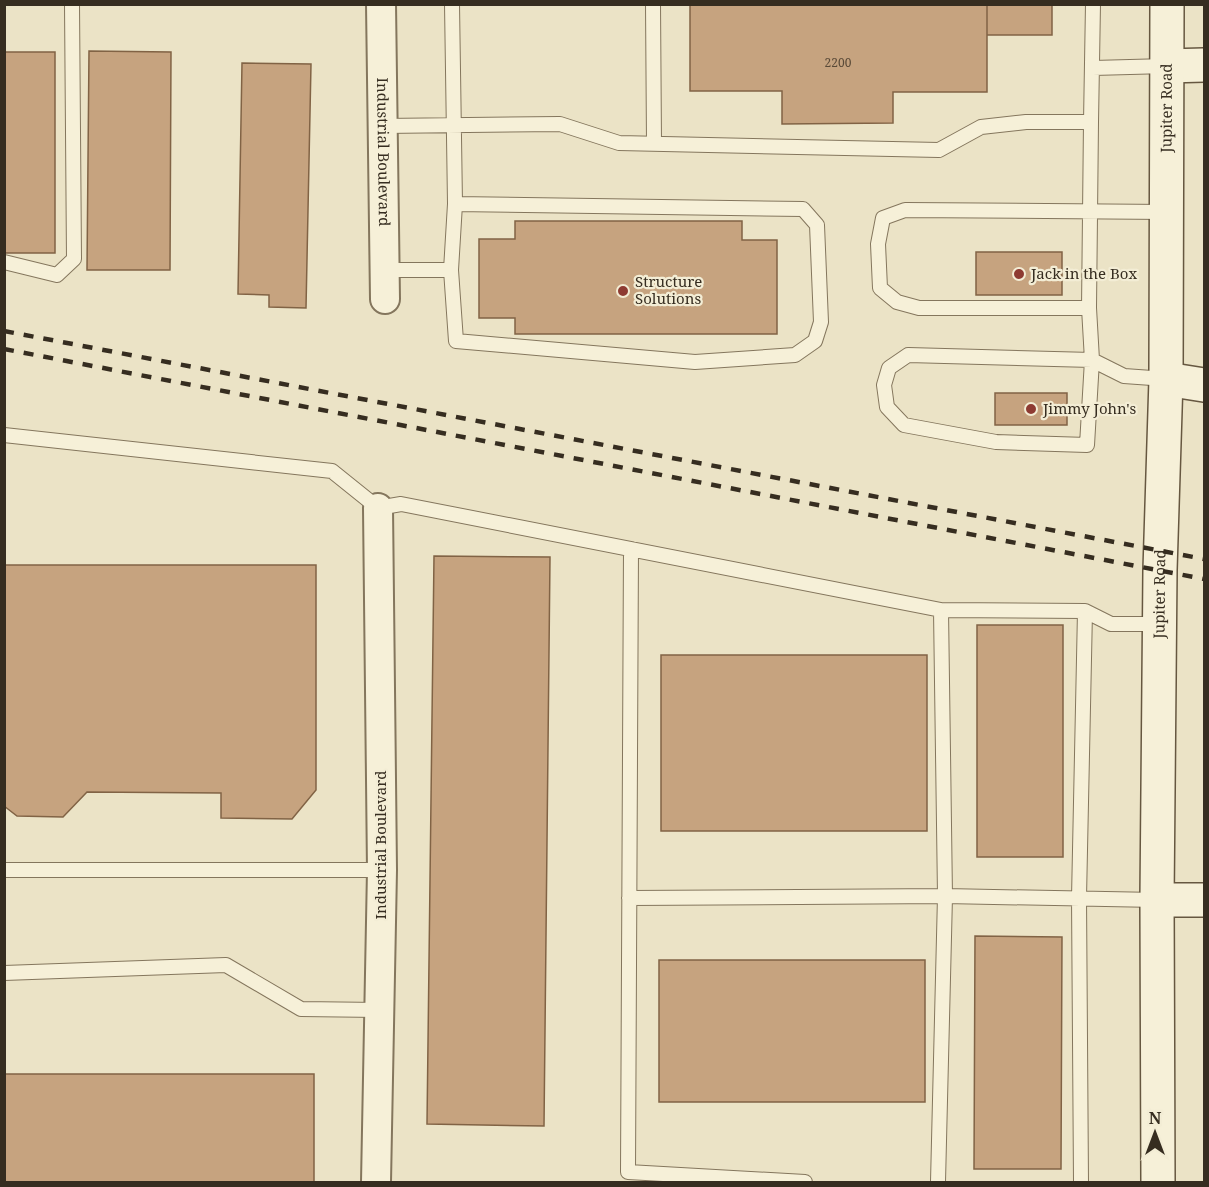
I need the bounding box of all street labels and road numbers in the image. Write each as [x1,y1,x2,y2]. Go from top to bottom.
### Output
street label: Jupiter Road [1156,63,1176,154]
street label: Industrial Boulevard [373,77,395,227]
street label: Jupiter Road [1148,549,1170,640]
street label: Industrial Boulevard [370,771,390,919]

